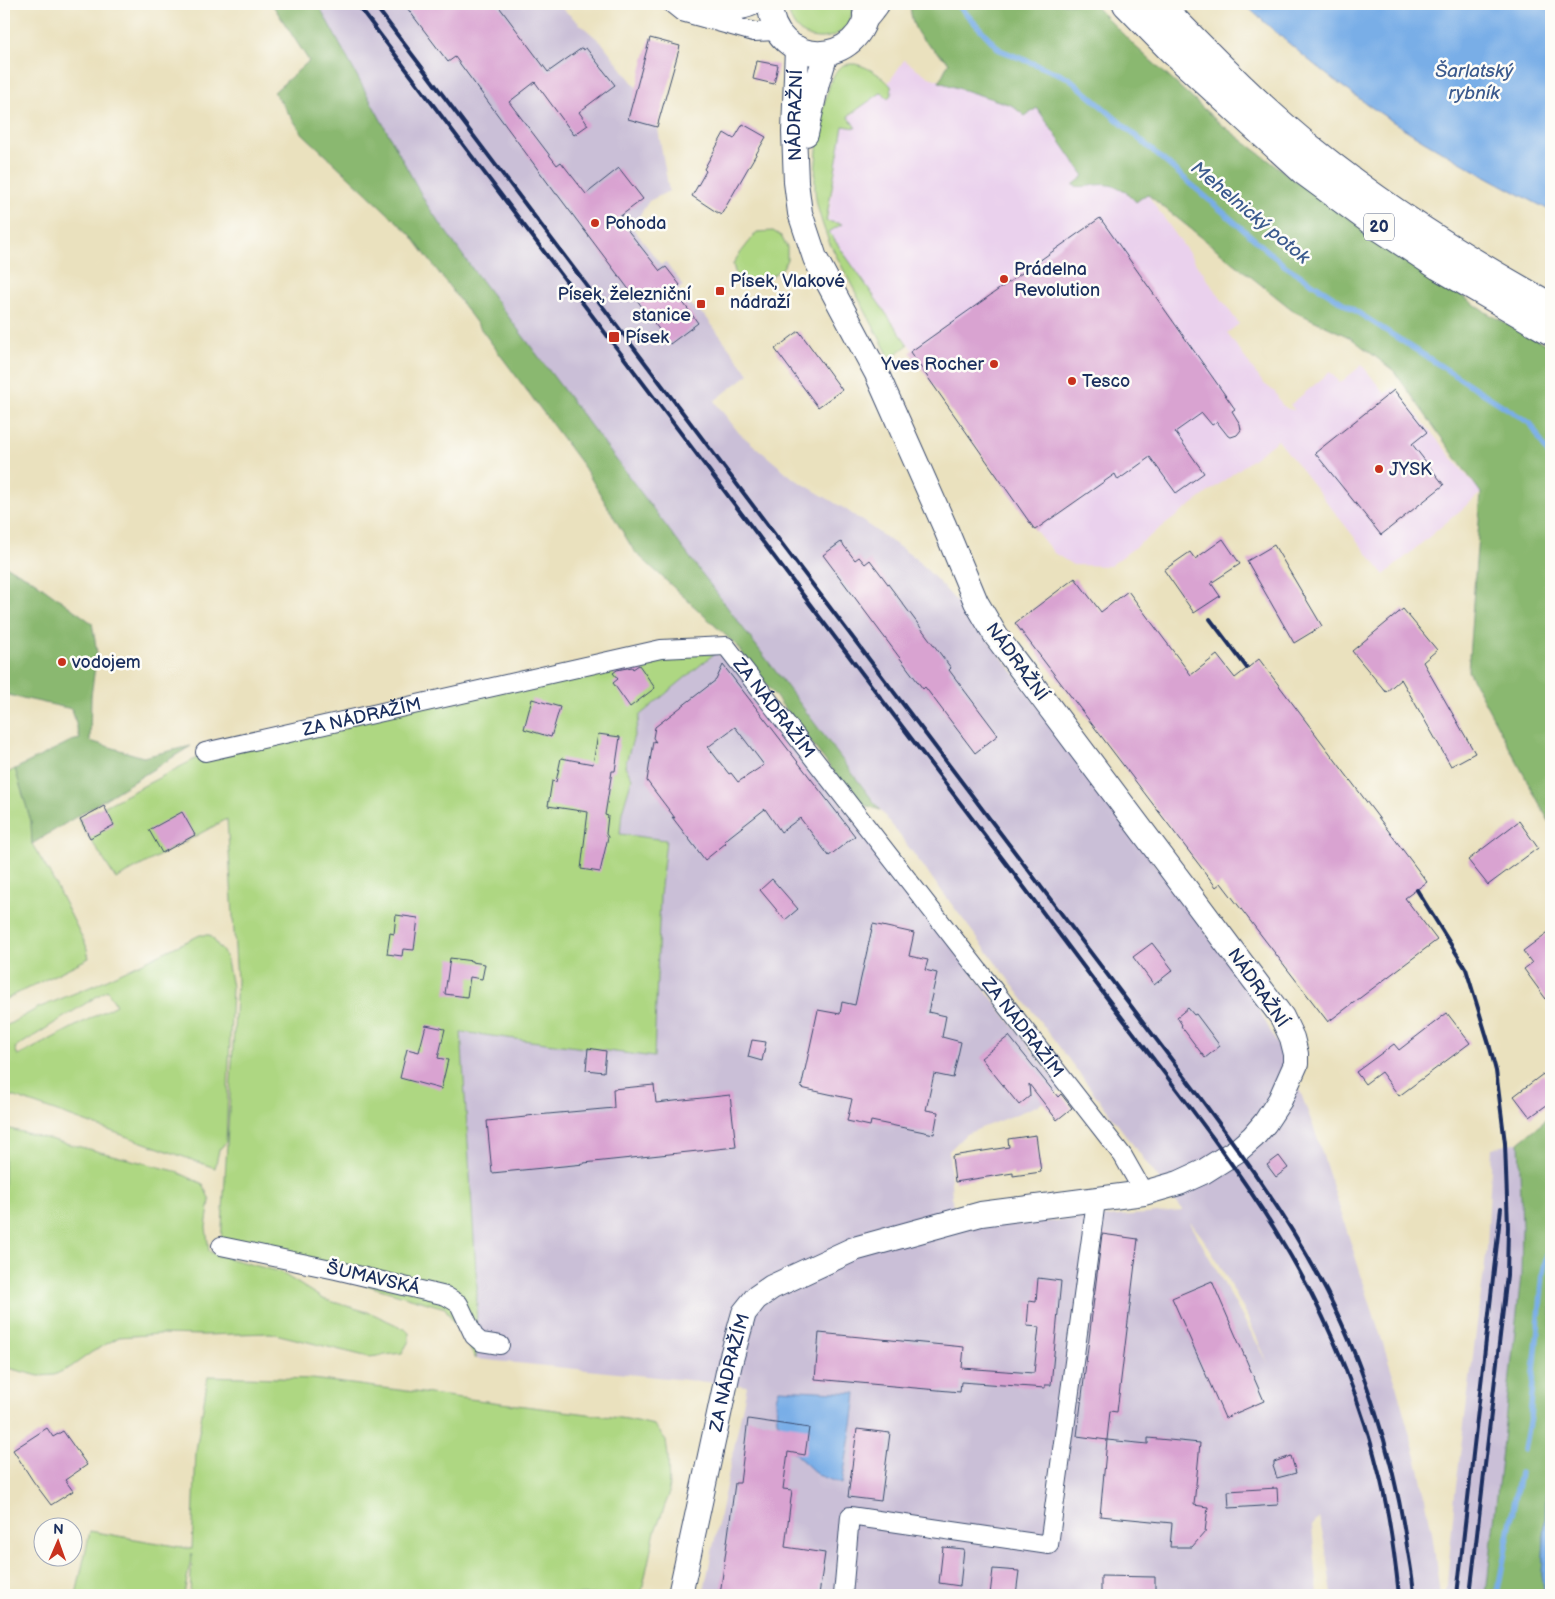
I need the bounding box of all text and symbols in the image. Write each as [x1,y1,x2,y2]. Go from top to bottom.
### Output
water label: Šarlatský rybník [1435,60,1514,105]
street label: NÁDRAŽNÍ [782,68,807,161]
water label: Mehelnický potok [1186,157,1315,270]
place label: Pohoda [605,213,667,234]
road number: 20 [1364,213,1394,240]
marker: Pohoda [589,217,601,229]
place label: Prádelna Revolution [1014,259,1100,301]
place label: Písek, Vlakové nádraží [730,271,845,313]
marker: Prádelna Revolution [998,273,1010,285]
place label: Písek, železniční stanice [557,284,692,326]
marker: Písek, Vlakové nádraží [714,285,726,297]
marker: Písek, železniční stanice [695,298,707,310]
place label: Písek [625,327,669,348]
marker: Písek [607,330,621,344]
place label: Yves Rocher [880,354,984,375]
marker: Yves Rocher [988,358,1000,370]
place label: Tesco [1082,371,1130,392]
marker: Tesco [1066,375,1078,387]
place label: JYSK [1389,459,1432,480]
marker: JYSK [1373,463,1385,475]
street label: NÁDRAŽNÍ [982,618,1054,706]
place label: vodojem [71,652,141,673]
street label: ZA NÁDRAŽÍM [728,653,820,762]
marker: vodojem [56,656,68,668]
street label: ZA NÁDRAŽÍM [300,693,423,740]
street label: NÁDRAŽNÍ [1223,943,1295,1032]
street label: ZA NÁDRAŽÍM [977,973,1068,1082]
street label: ŠUMAVSKÁ [324,1255,423,1299]
street label: ZA NÁDRAŽÍM [705,1311,754,1434]
north arrow [32,1516,82,1566]
text: N [53,1521,64,1538]

